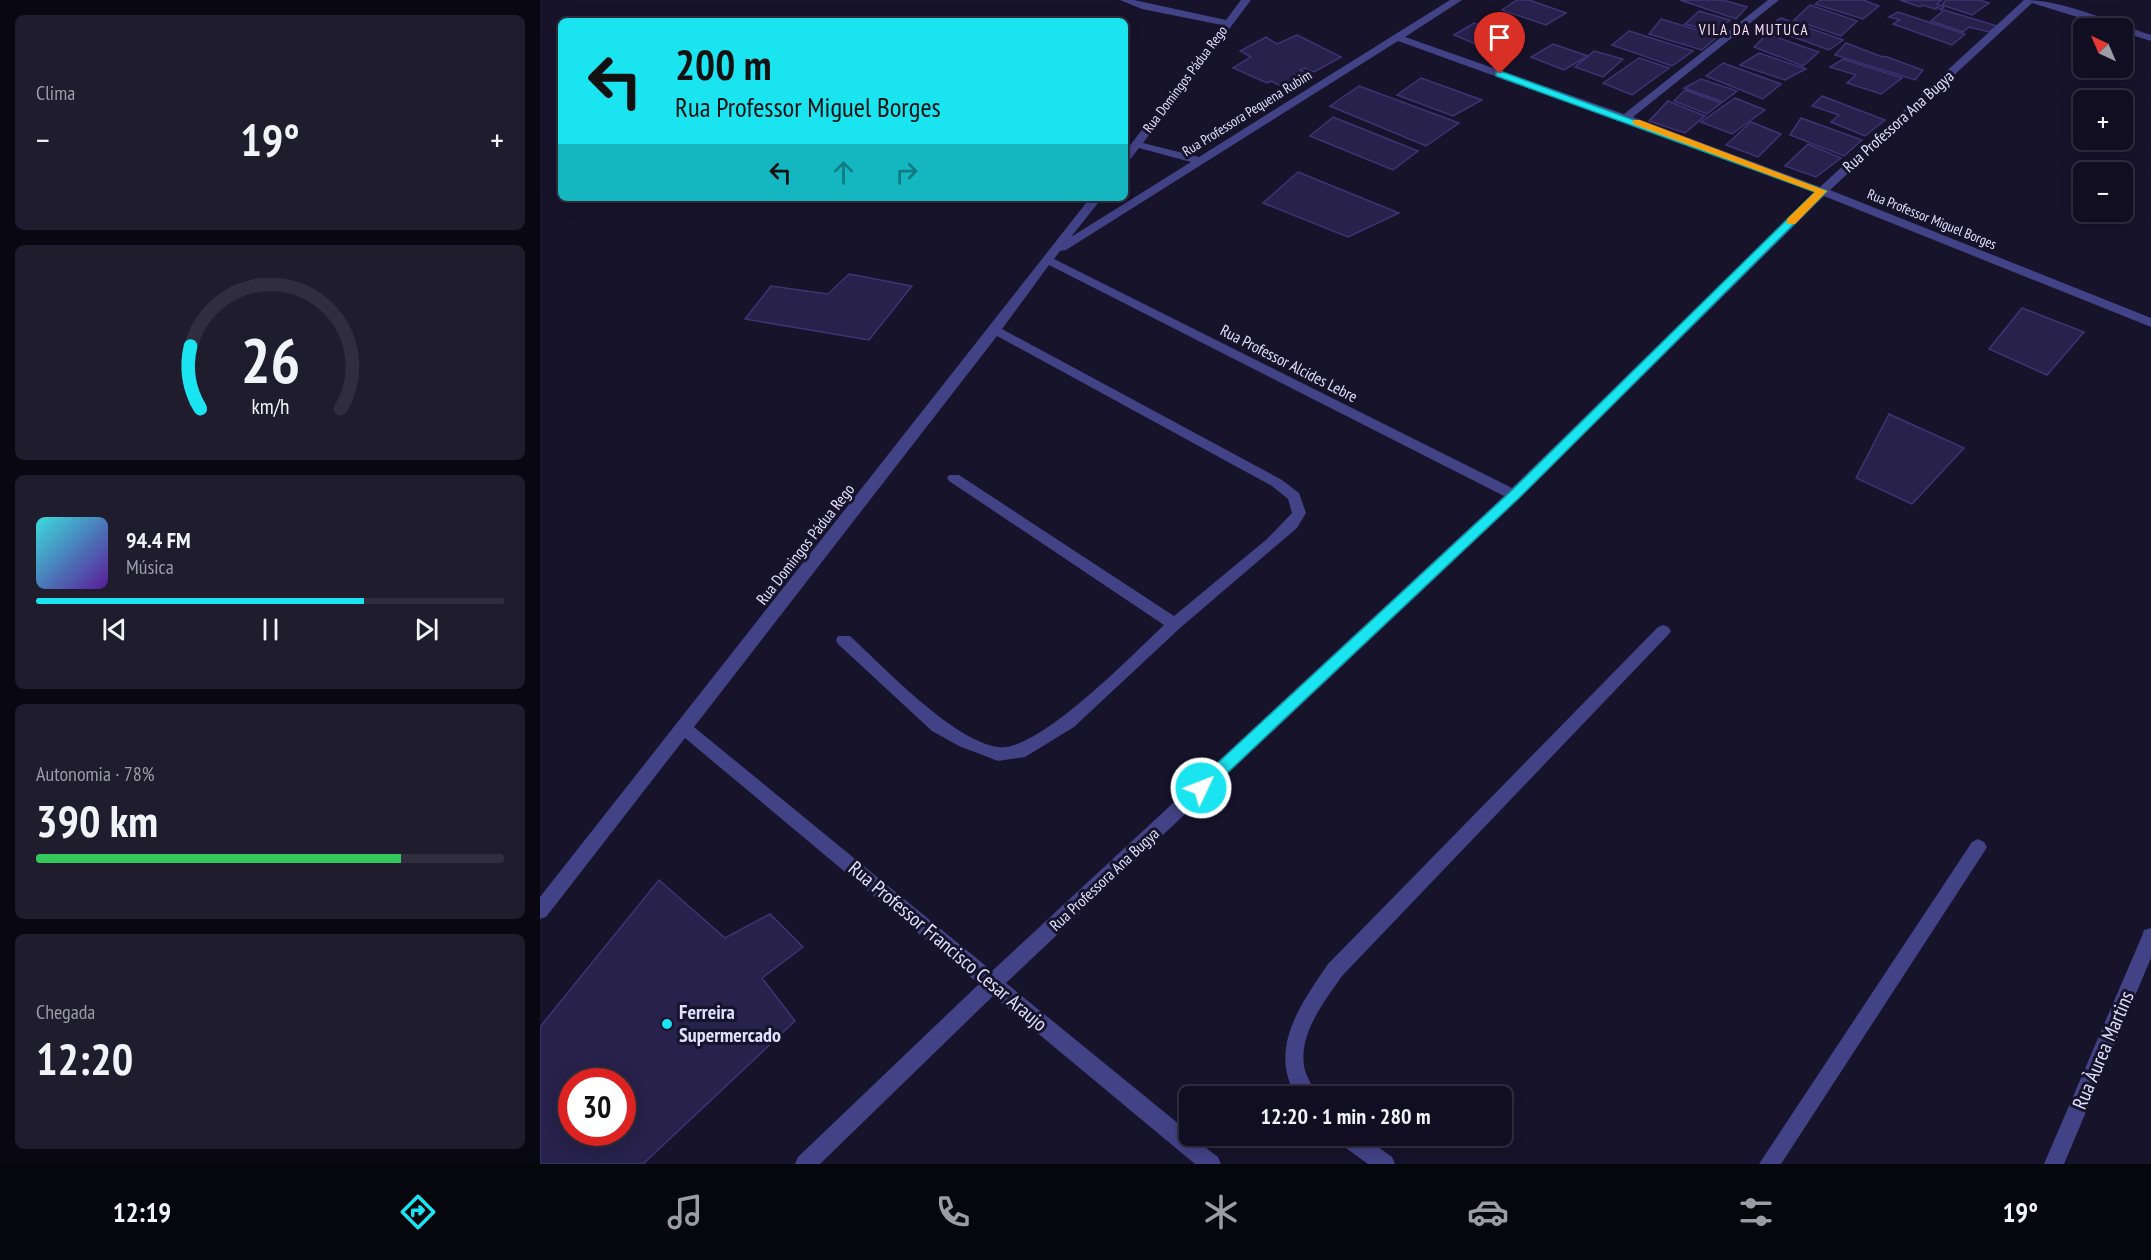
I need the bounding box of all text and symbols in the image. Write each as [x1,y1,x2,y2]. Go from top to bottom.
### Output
pin [1474,12,1525,74]
north arrow [2073,18,2133,78]
map controls [2073,18,2133,222]
district label: VILA DA MUTUCA [1698,20,1809,39]
icon: arrive [1483,21,1516,54]
street label: Rua Domingos Pádua Rego [1139,22,1231,136]
text: 200 m [675,37,772,92]
icon: left [576,42,654,120]
street label: Rua Professora Pequena Rubim [1179,66,1315,160]
street label: Rua Professora Ana Bugya [1838,66,1958,176]
text: Clima [36,80,75,106]
text: Rua Professor Miguel Borges [675,90,941,124]
button: + [2073,90,2133,150]
text: 19° [240,110,300,168]
text: − [36,118,50,161]
text: + [490,118,504,161]
icon: left [764,156,797,189]
icon: ahead [827,156,860,189]
icon: right [890,156,923,189]
button: − [2073,162,2133,222]
street label: Rua Professor Miguel Borges [1865,185,1999,253]
text: 26 [240,319,300,400]
street label: Rua Professor Alcides Lebre [1217,320,1361,406]
text: km/h [251,393,289,421]
street label: Rua Domingos Pádua Rego [752,479,858,608]
text: 94.4 FM [126,526,191,554]
text: Música [126,554,174,580]
icon: previous [98,613,131,646]
icon: pause [254,613,287,646]
icon: next [410,613,443,646]
position arrow [1169,756,1233,820]
text: Autonomia · 78% [36,761,154,787]
text: 390 km [36,791,158,849]
street label: Rua Professora Ana Bugya [1045,823,1163,935]
street label: Rua Professor Francisco Cesar Araujo [843,855,1053,1037]
street label: Rua Àurea Martins [2066,987,2140,1113]
text: Chegada [36,999,95,1025]
place label: Ferreira Supermercado [679,999,781,1048]
marker: Ferreira Supermercado [660,1017,674,1031]
text: 12:20 [36,1029,133,1087]
speed limit sign: 30 [558,1068,636,1146]
text: 12:20 · 1 min · 280 m [1260,1102,1431,1130]
icon: directions [397,1191,439,1233]
icon: music [664,1191,706,1233]
icon: phone [932,1191,974,1233]
icon: climate [1200,1191,1242,1233]
icon: car [1467,1191,1509,1233]
icon: filters [1735,1191,1777,1233]
text: 12:19 [113,1195,171,1229]
text: 19° [2002,1195,2038,1229]

